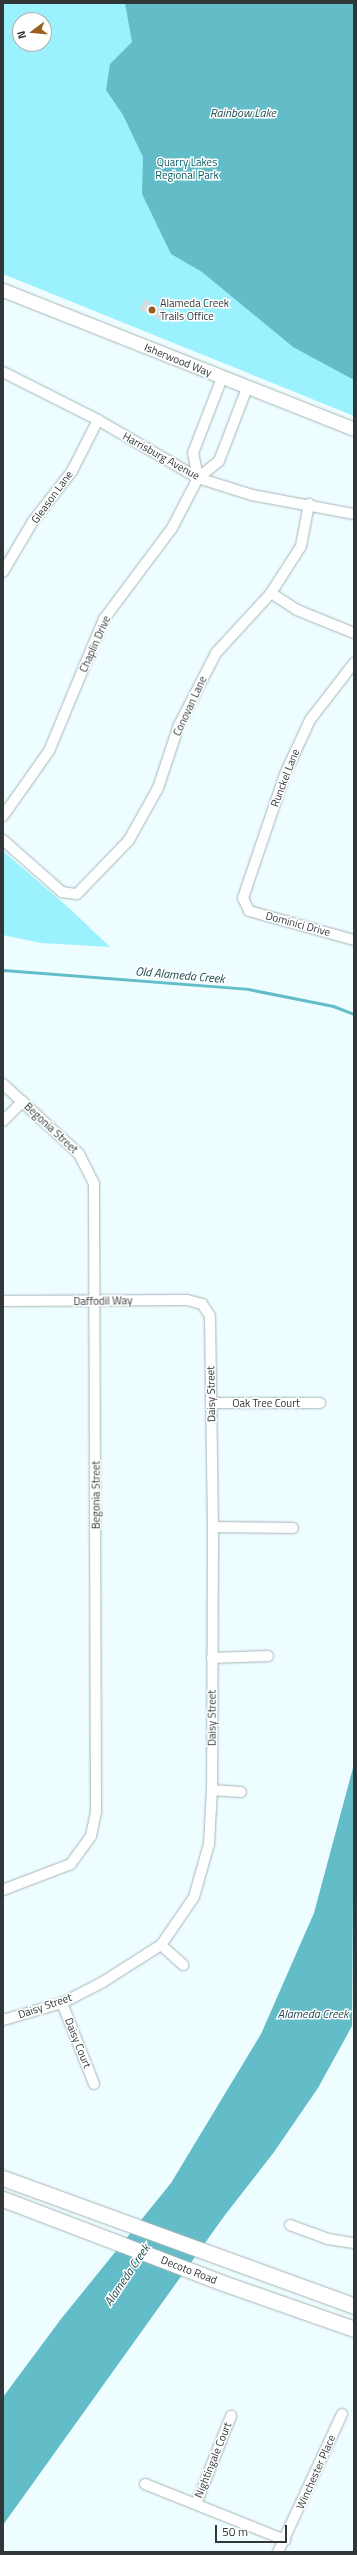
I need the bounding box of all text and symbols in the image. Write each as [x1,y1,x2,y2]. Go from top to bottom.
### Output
north arrow [12,12,52,52]
text: N [13,29,30,41]
water label: Rainbow Lake [210,106,276,120]
park label: Quarry Lakes Regional Park [155,156,219,182]
place label: Alameda Creek Trails Office [160,297,229,323]
marker: Alameda Creek Trails Office [147,305,157,315]
street label: Isherwood Way [142,340,214,380]
street label: Harrisburg Avenue [120,429,202,483]
street label: Gleason Lane [28,468,76,526]
street label: Chaplin Drive [77,614,113,674]
street label: Conovan Lane [170,674,210,738]
street label: Runckel Lane [268,747,302,809]
street label: Dominici Drive [264,909,332,939]
water label: Old Alameda Creek [135,964,225,986]
street label: Begonia Street [21,1100,81,1156]
street label: Daffodil Way [73,1294,133,1308]
street label: Daisy Street [204,1366,218,1422]
street label: Oak Tree Court [232,1396,300,1410]
street label: Begonia Street [89,1461,103,1529]
street label: Daisy Street [205,1690,219,1746]
street label: Daisy Street [16,1991,74,2021]
water label: Alameda Creek [278,2007,348,2021]
street label: Daisy Court [62,2016,94,2070]
water label: Alameda Creek [101,2242,153,2308]
street label: Decoto Road [159,2253,219,2287]
street label: Nightingale Court [192,2420,234,2500]
street label: Winchester Place [294,2433,338,2511]
scale bar [217,2517,289,2543]
text: 50 m [222,2522,248,2541]

